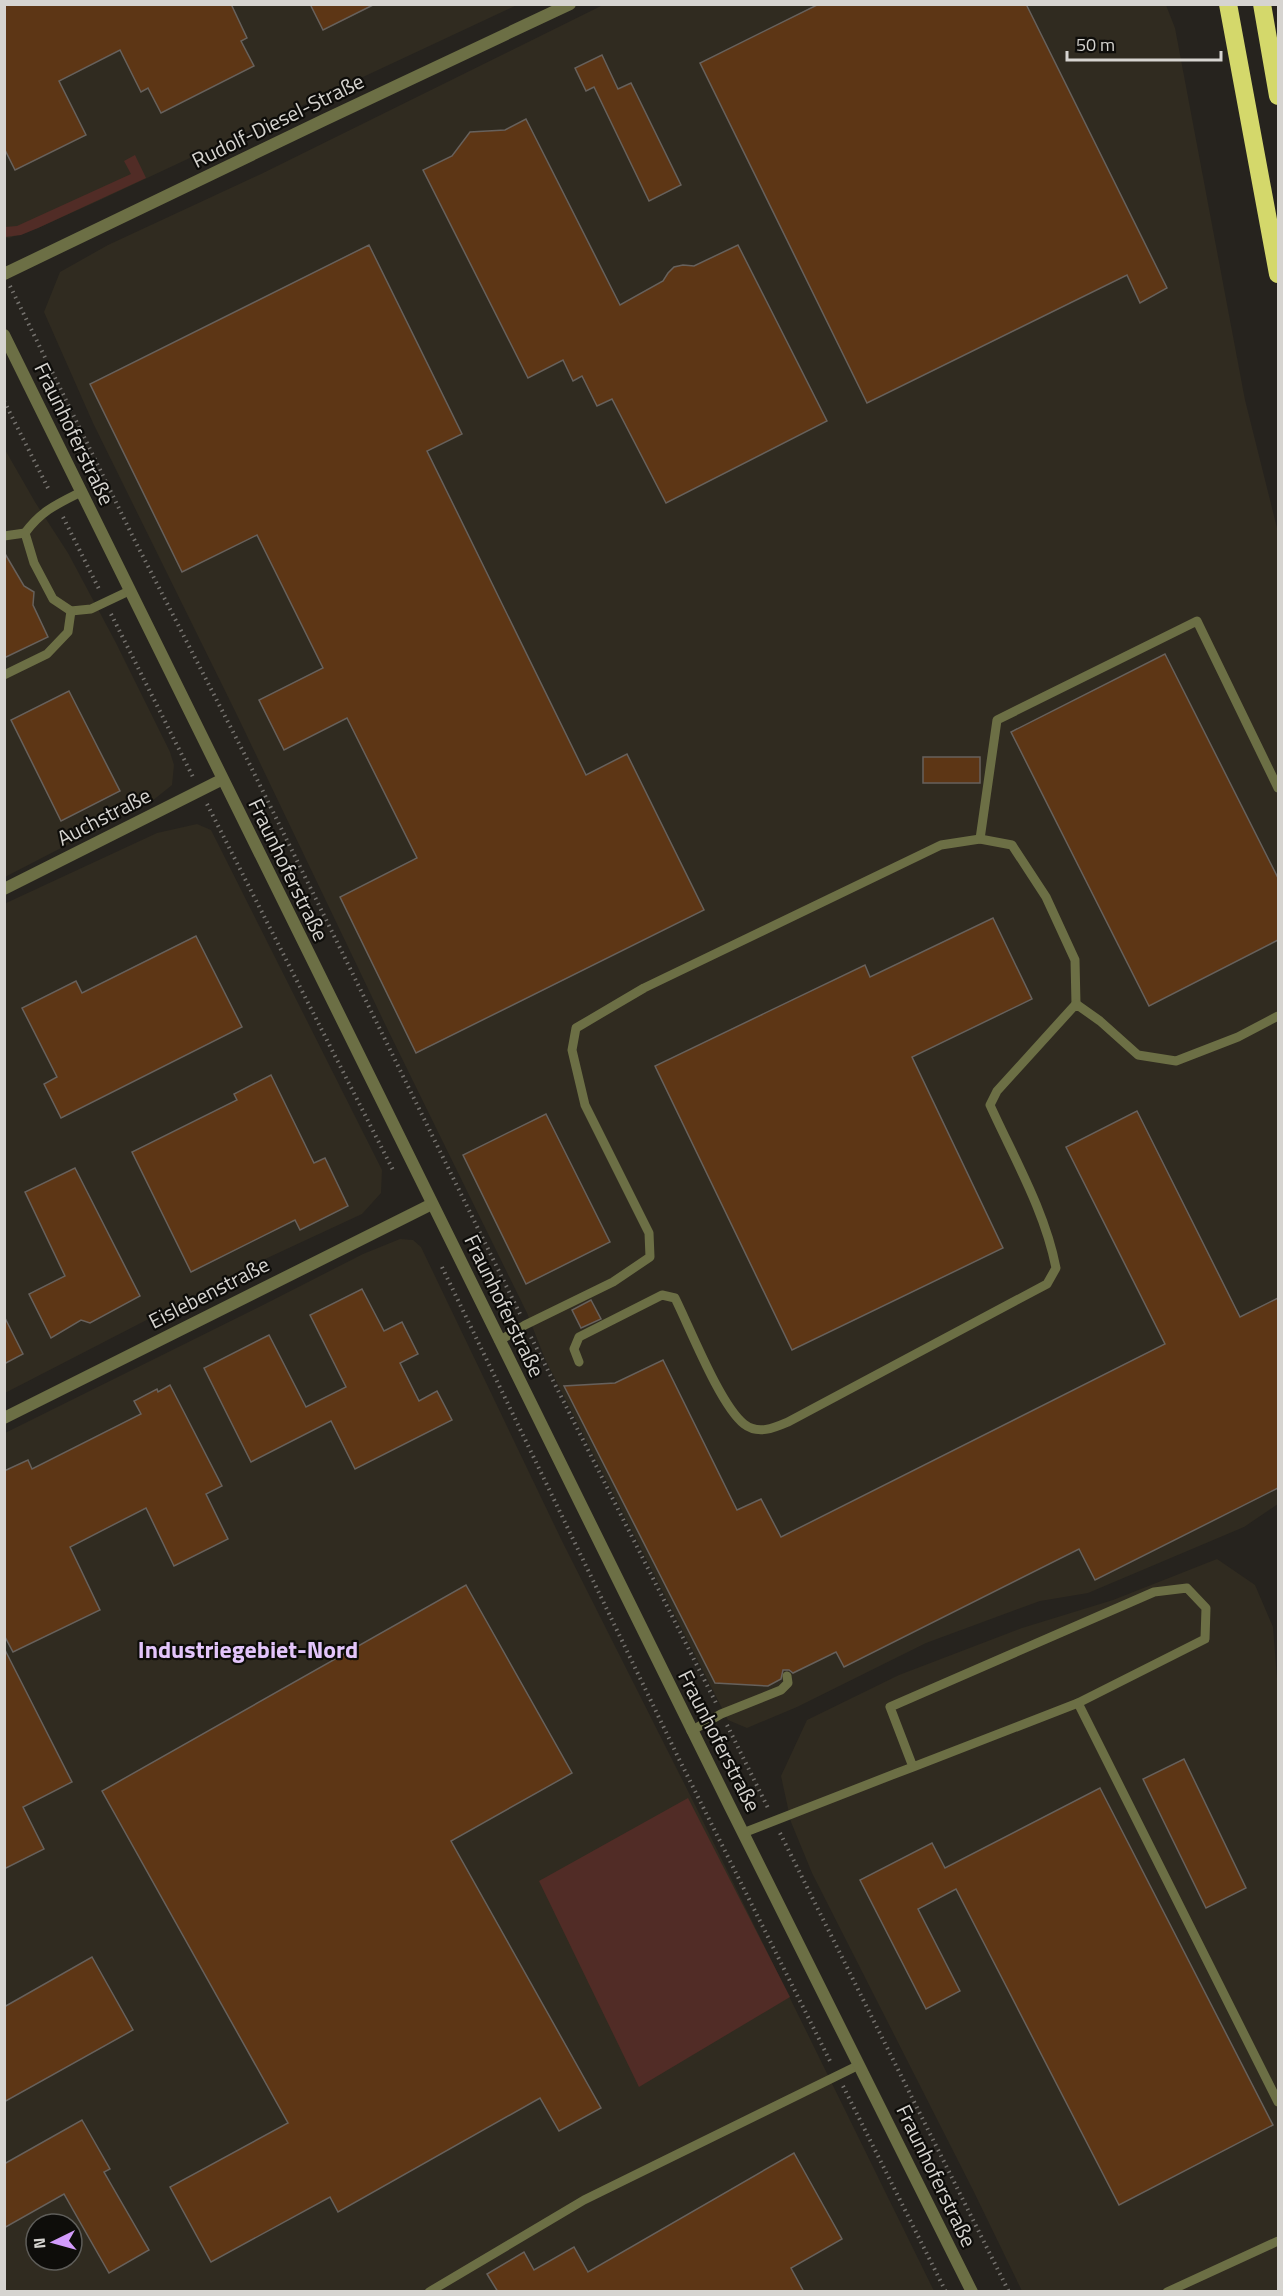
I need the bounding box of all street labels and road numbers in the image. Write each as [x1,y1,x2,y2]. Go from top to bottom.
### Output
street label: Rudolf-Diesel-Straße [186,65,369,176]
street label: Fraunhoferstraße [26,357,123,510]
street label: Auchstraße [51,779,156,853]
street label: Fraunhoferstraße [240,793,337,946]
street label: Fraunhoferstraße [456,1229,553,1382]
street label: Eislebenstraße [142,1248,275,1336]
street label: Fraunhoferstraße [670,1664,769,1817]
street label: Fraunhoferstraße [888,2099,985,2252]

